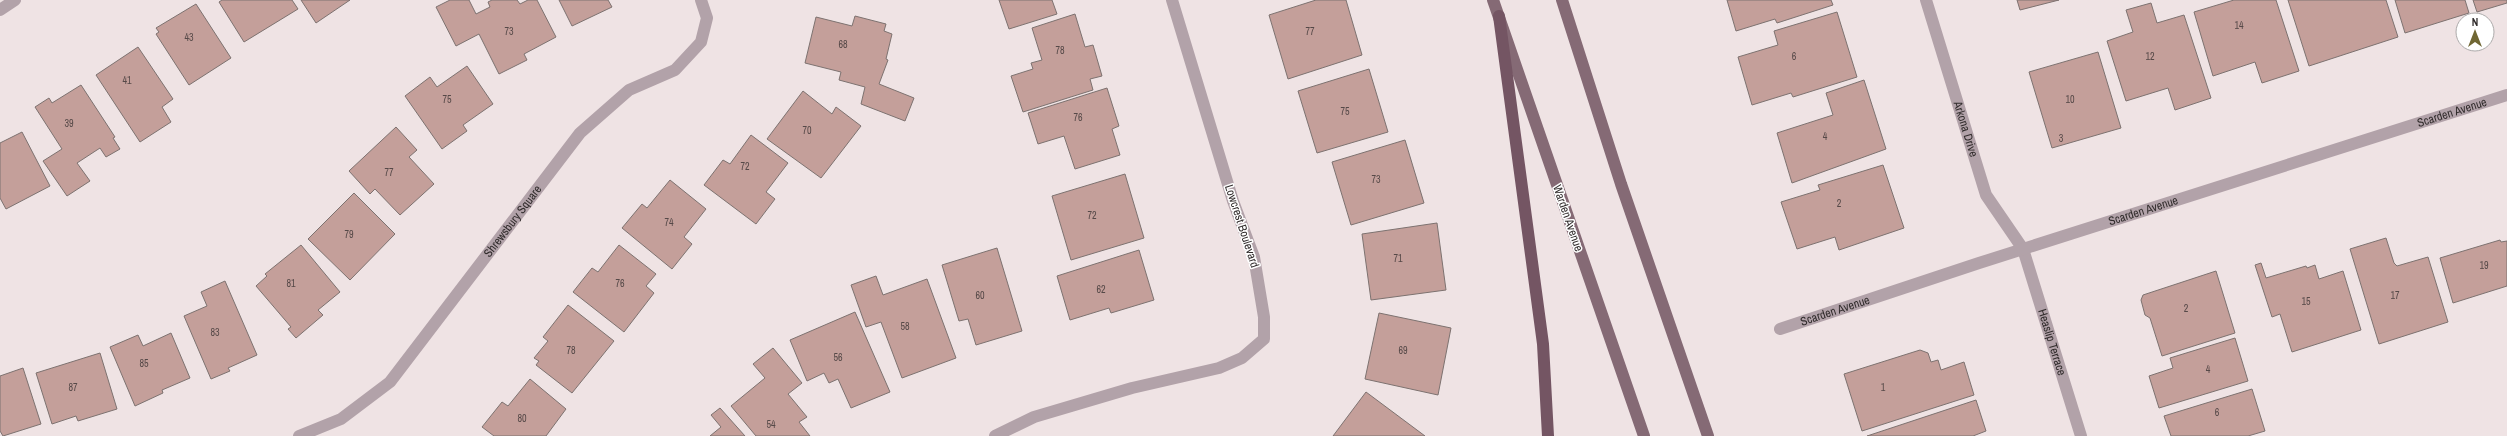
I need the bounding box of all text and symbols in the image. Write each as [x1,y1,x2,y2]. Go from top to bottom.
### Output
north arrow [2455,12,2495,52]
text: N [2472,15,2478,29]
house number: 14 [2234,19,2244,32]
house number: 73 [504,25,514,38]
house number: 77 [1305,25,1315,38]
house number: 43 [184,31,194,44]
house number: 68 [838,38,848,51]
house number: 78 [1055,44,1065,57]
house number: 6 [1792,50,1797,63]
house number: 12 [2145,50,2155,63]
house number: 41 [122,74,132,87]
house number: 75 [442,93,452,106]
house number: 10 [2065,93,2075,106]
street label: Scarden Avenue [2415,94,2489,131]
street label: Arkona Drive [1949,98,1982,159]
house number: 75 [1340,105,1350,118]
house number: 76 [1073,111,1083,124]
house number: 39 [64,117,74,130]
house number: 70 [802,124,812,137]
house number: 4 [1823,130,1828,143]
house number: 3 [2059,132,2064,145]
house number: 72 [740,160,750,173]
house number: 77 [384,166,394,179]
house number: 73 [1371,173,1381,186]
street label: Shrewsbury Square [480,182,545,260]
street label: Lowcrest Boulevard [1221,182,1263,270]
street label: Warden Avenue [1549,183,1587,253]
street label: Scarden Avenue [2106,192,2180,229]
house number: 2 [1837,197,1842,210]
house number: 72 [1087,209,1097,222]
house number: 74 [664,216,674,229]
house number: 79 [344,228,354,241]
house number: 71 [1393,252,1403,265]
house number: 19 [2479,259,2489,272]
house number: 81 [286,277,296,290]
house number: 76 [615,277,625,290]
house number: 62 [1096,283,1106,296]
house number: 60 [975,289,985,302]
house number: 17 [2390,289,2400,302]
street label: Scarden Avenue [1798,292,1872,330]
house number: 15 [2301,295,2311,308]
house number: 2 [2184,302,2189,315]
street label: Heaslip Terrace [2034,307,2070,377]
house number: 58 [900,320,910,333]
house number: 83 [210,326,220,339]
house number: 78 [566,344,576,357]
house number: 69 [1398,344,1408,357]
house number: 56 [833,351,843,364]
house number: 85 [139,357,149,370]
house number: 4 [2206,363,2211,376]
house number: 87 [68,381,78,394]
house number: 1 [1881,381,1886,394]
house number: 6 [2215,406,2220,419]
house number: 80 [517,412,527,425]
house number: 54 [766,418,776,431]

